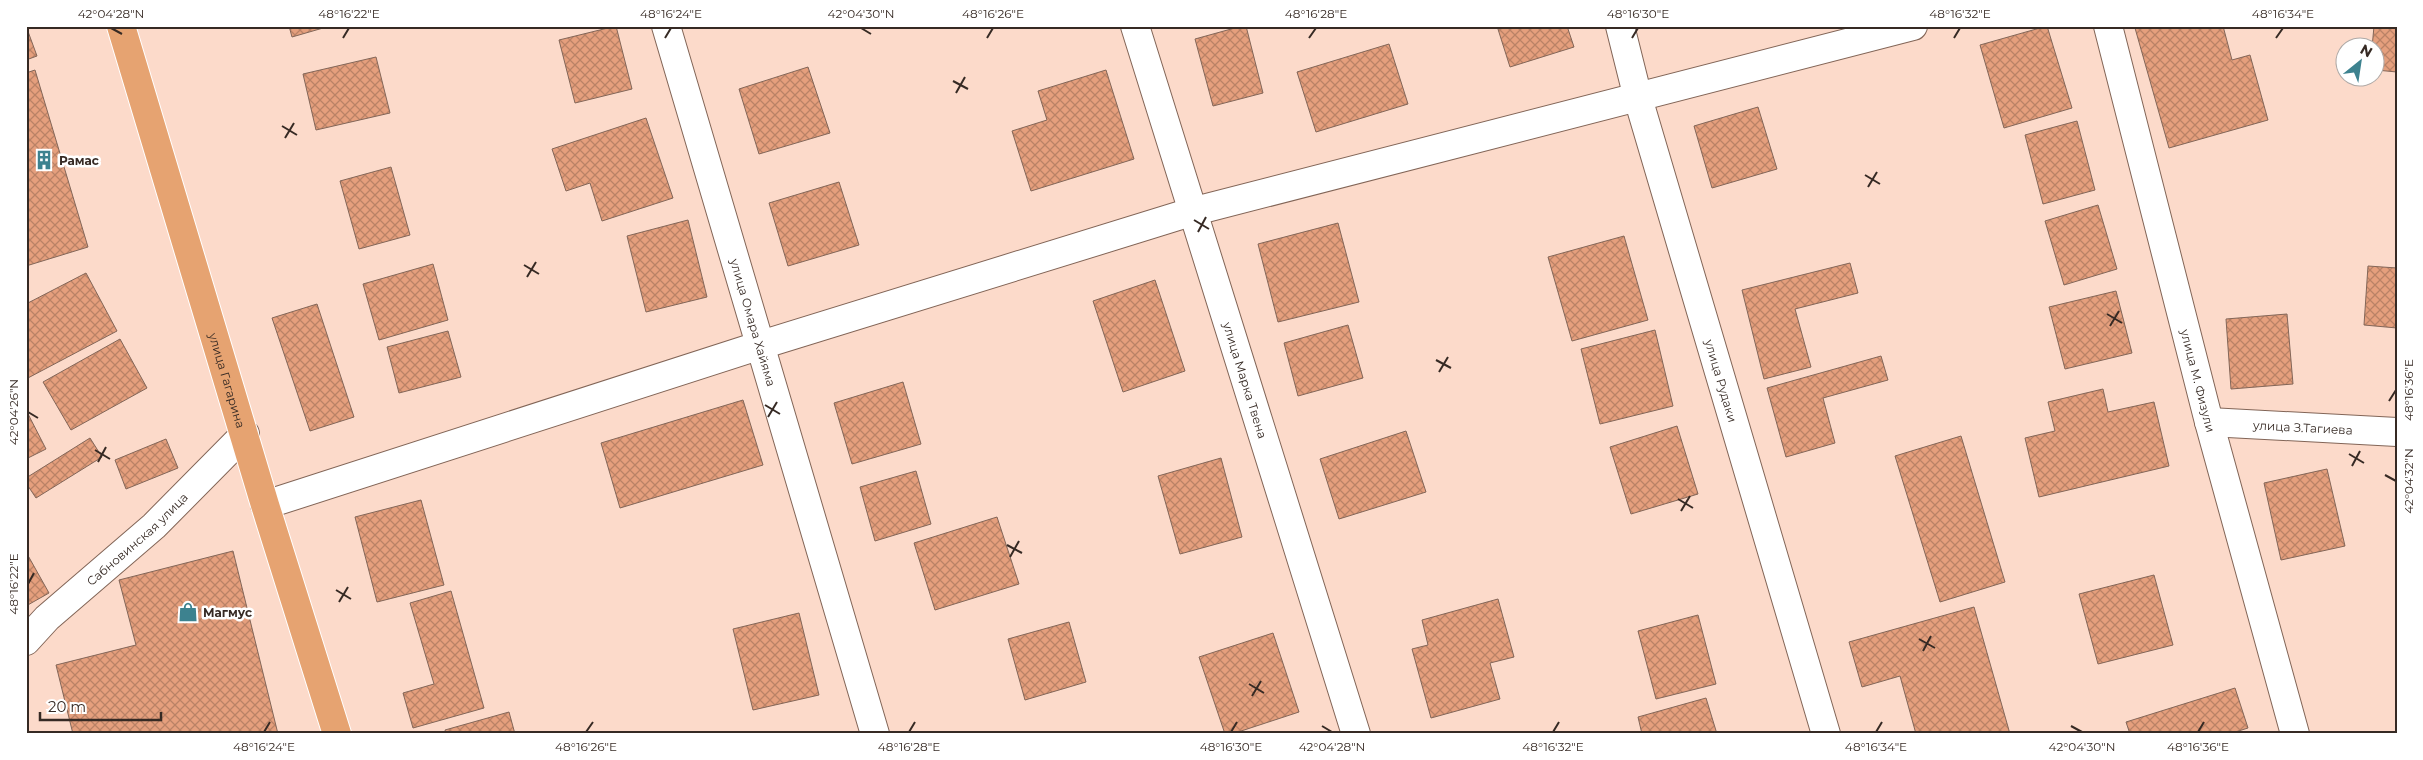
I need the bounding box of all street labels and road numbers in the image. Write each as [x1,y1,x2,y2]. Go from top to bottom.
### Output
street label: улица Омара Хайяма [727,256,779,388]
street label: улица Марка Твена [1220,319,1271,440]
street label: улица М. Физули [2178,327,2219,434]
street label: улица Гагарина [206,330,249,430]
street label: улица Рудаки [1702,337,1741,424]
street label: улица З.Тагиева [2252,417,2353,437]
street label: Сабновинская улица [83,489,191,588]

